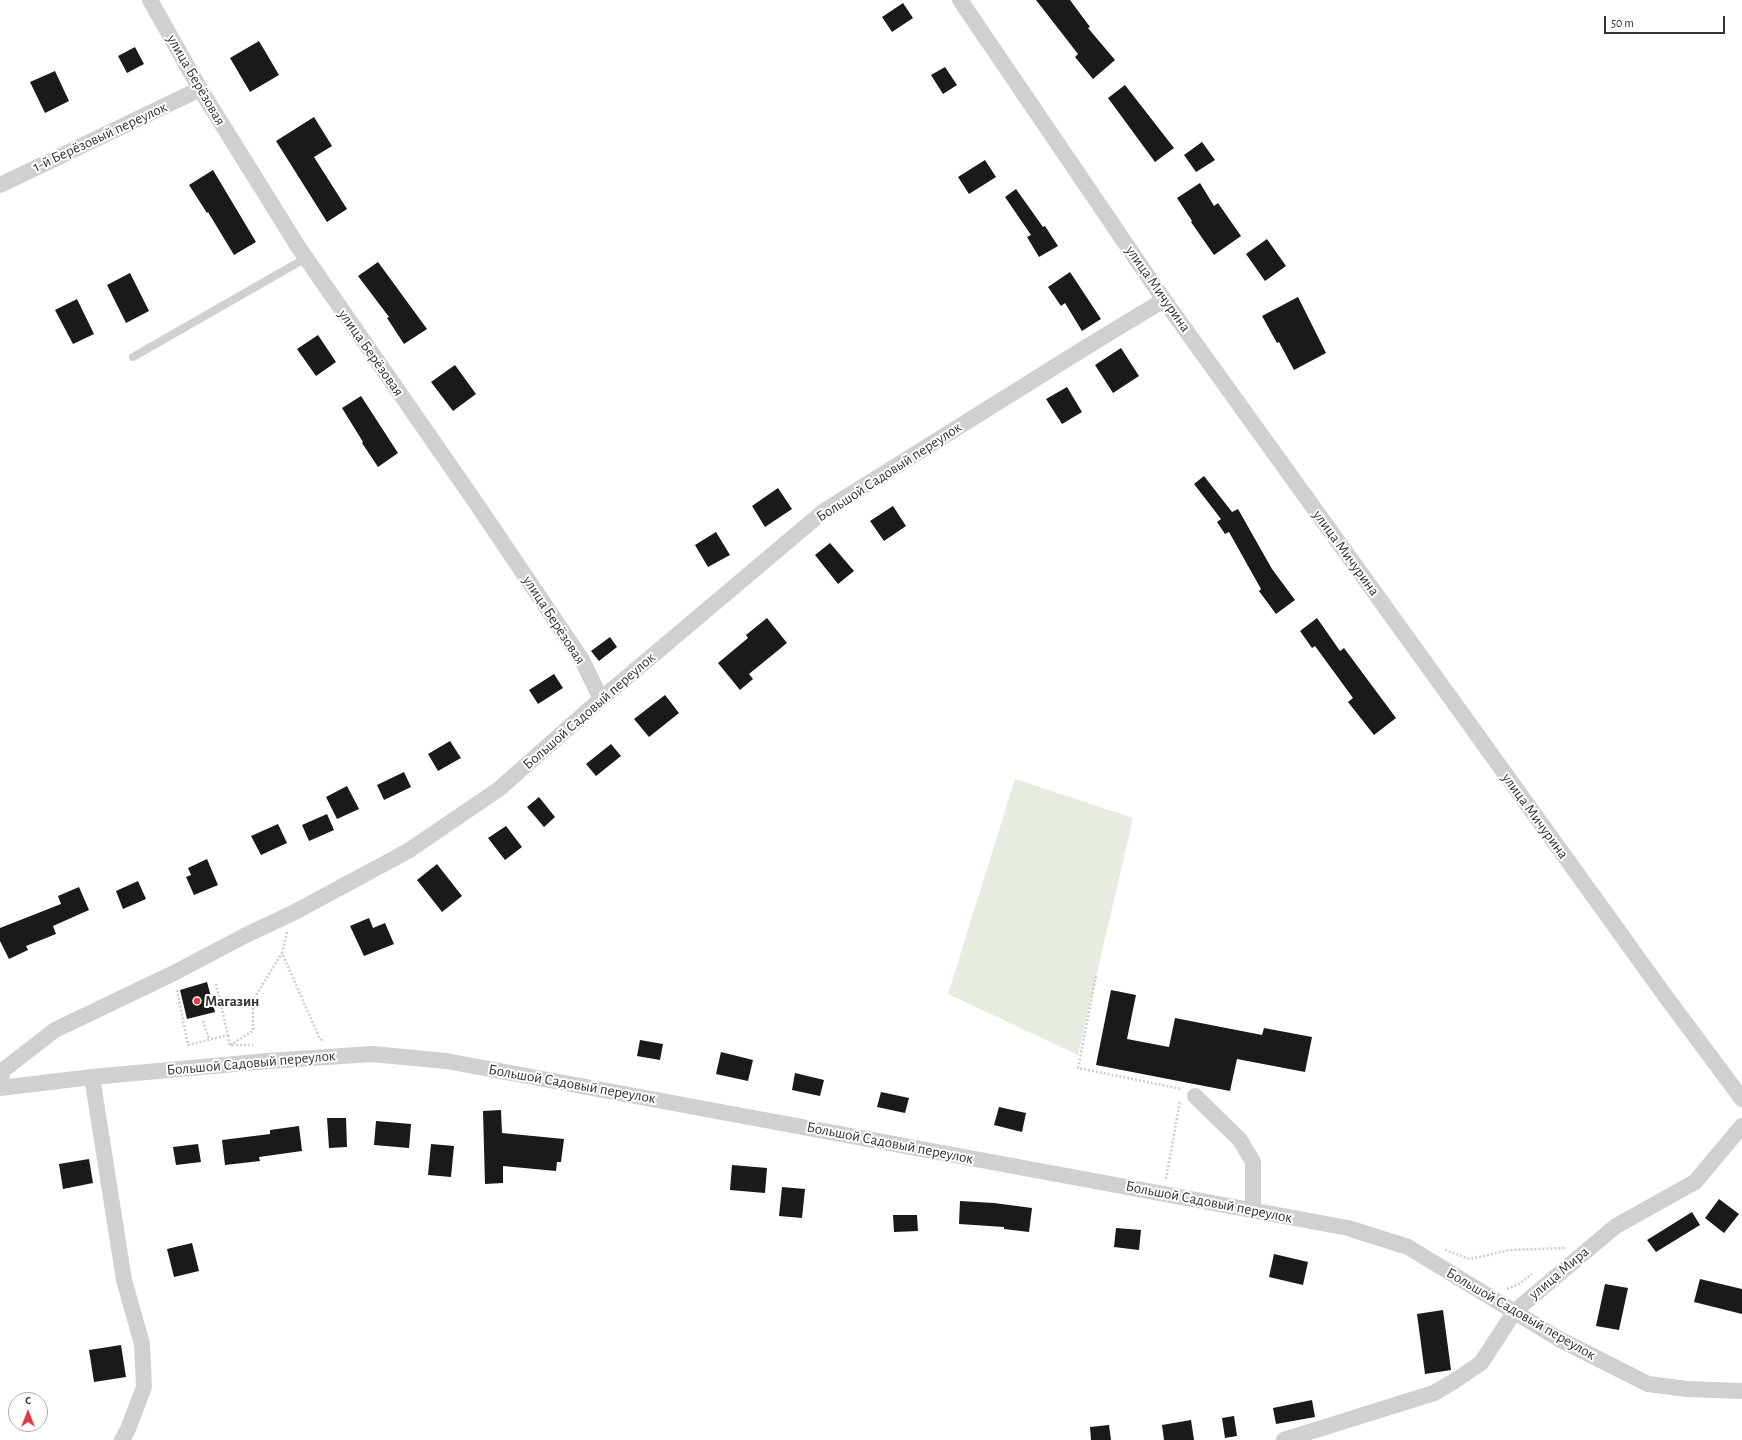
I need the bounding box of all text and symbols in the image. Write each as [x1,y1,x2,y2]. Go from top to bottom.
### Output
scale bar [1606,8,1727,34]
text: 50 m [1611,17,1634,29]
street label: улица Берёзовая [163,31,229,129]
street label: 1-й Берёзовый переулок [30,98,170,176]
street label: улица Мичурина [1121,242,1195,336]
street label: улица Берёзовая [334,306,408,400]
street label: Большой Садовый переулок [813,418,965,526]
street label: улица Мичурина [1309,507,1383,599]
street label: улица Берёзовая [519,572,589,668]
street label: Большой Садовый переулок [519,649,659,773]
street label: улица Мичурина [1498,770,1572,862]
place label: Магазин [205,992,259,1010]
marker: Магазин [192,996,202,1006]
street label: Большой Садовый переулок [166,1047,336,1079]
street label: Большой Садовый переулок [487,1060,657,1108]
street label: Большой Садовый переулок [805,1118,975,1168]
street label: Большой Садовый переулок [1124,1177,1294,1227]
street label: улица Мира [1525,1243,1593,1303]
street label: Большой Садовый переулок [1443,1264,1599,1364]
north arrow [8,1392,48,1432]
text: С [25,1395,31,1406]

